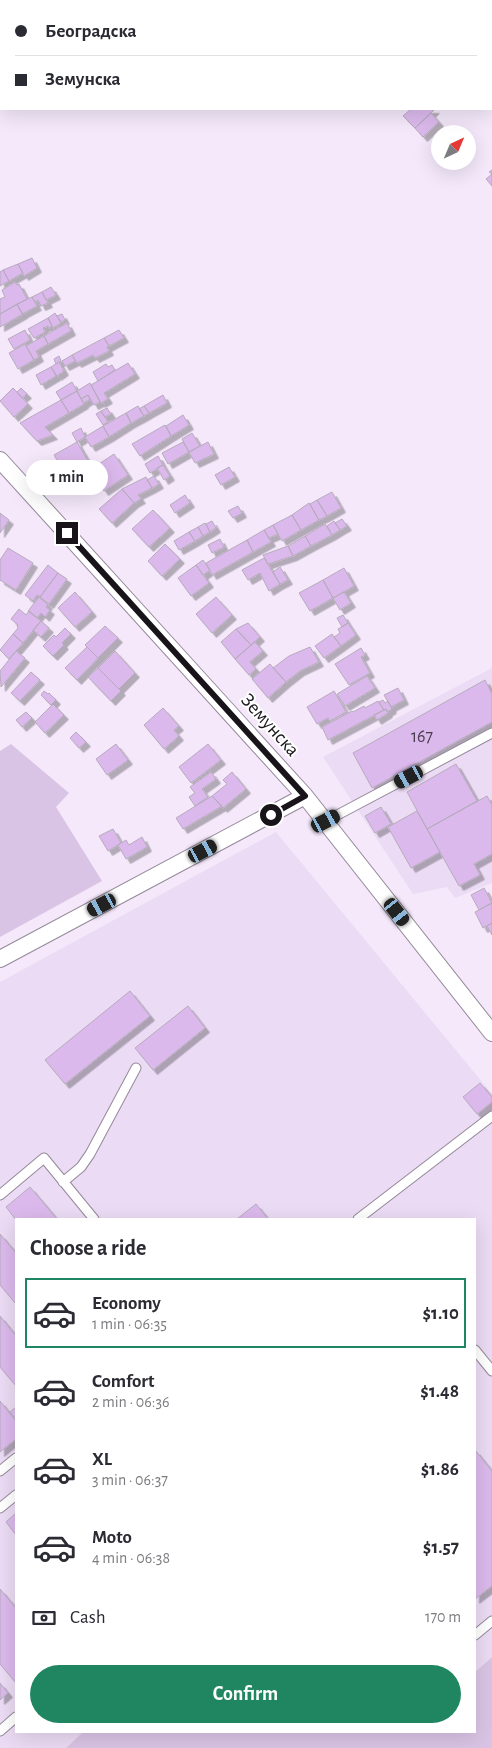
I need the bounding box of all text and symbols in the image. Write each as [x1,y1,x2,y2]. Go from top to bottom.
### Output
text: Београдска [45,22,137,41]
text: Земунска [45,70,121,89]
north arrow [431,125,476,170]
map controls [431,125,476,170]
callout: 1 min [26,460,108,496]
text: 1 min [50,469,84,485]
route end [56,522,78,544]
street label: Земунска [237,690,303,760]
house number: 167 [411,728,433,746]
car [392,763,425,791]
route start [260,804,282,826]
car [309,807,342,835]
car [186,837,219,865]
car [85,891,118,919]
car [381,896,412,928]
text: Choose a ride [30,1237,146,1259]
icon: car [32,1291,77,1336]
text: Economy [92,1294,161,1313]
text: $1.10 [423,1304,459,1323]
text: 1 min · 06:35 [92,1316,167,1332]
icon: car [32,1369,77,1414]
text: Comfort [92,1372,154,1391]
text: $1.48 [420,1382,459,1401]
text: 2 min · 06:36 [92,1394,170,1410]
icon: car [32,1447,77,1492]
text: XL [92,1450,112,1469]
text: $1.86 [421,1460,459,1479]
text: 3 min · 06:37 [92,1472,168,1488]
icon: car [32,1525,77,1570]
text: Moto [92,1528,132,1547]
text: $1.57 [423,1538,459,1557]
text: 4 min · 06:38 [92,1550,170,1566]
icon: cash [30,1604,58,1632]
text: Cash [70,1608,106,1627]
text: 170 m [425,1609,461,1625]
button: Confirm [30,1665,461,1723]

